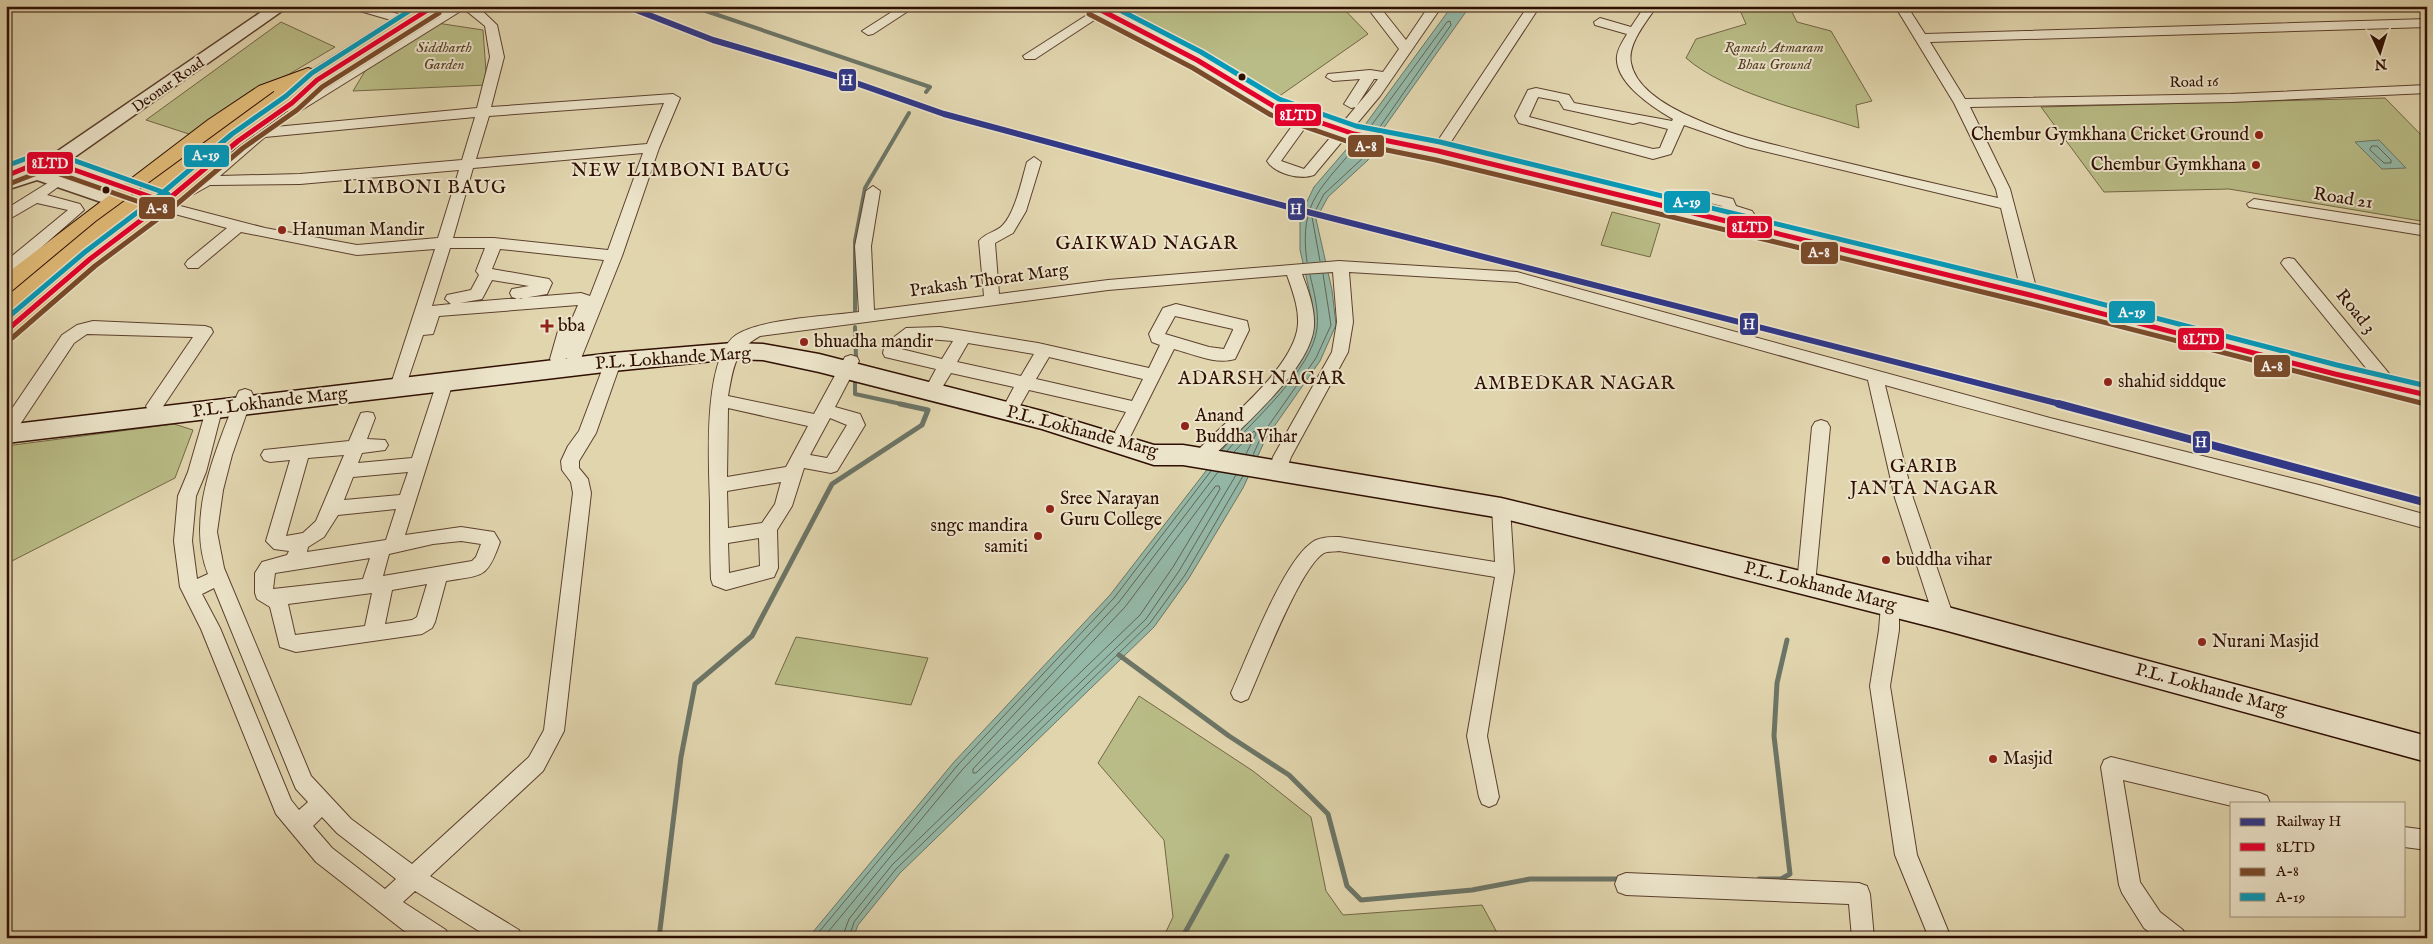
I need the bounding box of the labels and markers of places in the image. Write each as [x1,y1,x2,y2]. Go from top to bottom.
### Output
unlabelled marker [1237,72,1247,82]
place label: Chembur Gymkhana Cricket Ground [1971,124,2249,147]
marker: Chembur Gymkhana Cricket Ground [2253,129,2265,141]
place label: Chembur Gymkhana [2091,154,2246,177]
marker: Chembur Gymkhana [2250,159,2262,171]
unlabelled marker [101,185,111,195]
place label: Hanuman Mandir [292,219,425,242]
marker: Hanuman Mandir [276,224,288,236]
place label: bba [558,315,585,338]
marker: bba [540,319,554,333]
place label: bhuadha mandir [814,331,934,354]
marker: bhuadha mandir [798,336,810,348]
place label: shahid siddque [2118,371,2226,394]
marker: shahid siddque [2102,376,2114,388]
place label: Anand Buddha Vihar [1194,405,1298,449]
marker: Anand Buddha Vihar [1179,420,1191,432]
place label: Sree Narayan Guru College [1060,488,1162,532]
marker: Sree Narayan Guru College [1044,503,1056,515]
place label: sngc mandira samiti [931,515,1028,559]
marker: sngc mandira samiti [1032,530,1044,542]
place label: buddha vihar [1896,549,1993,572]
marker: buddha vihar [1880,554,1892,566]
place label: Nurani Masjid [2212,631,2319,654]
marker: Nurani Masjid [2196,636,2208,648]
place label: Masjid [2003,748,2053,771]
marker: Masjid [1987,753,1999,765]

